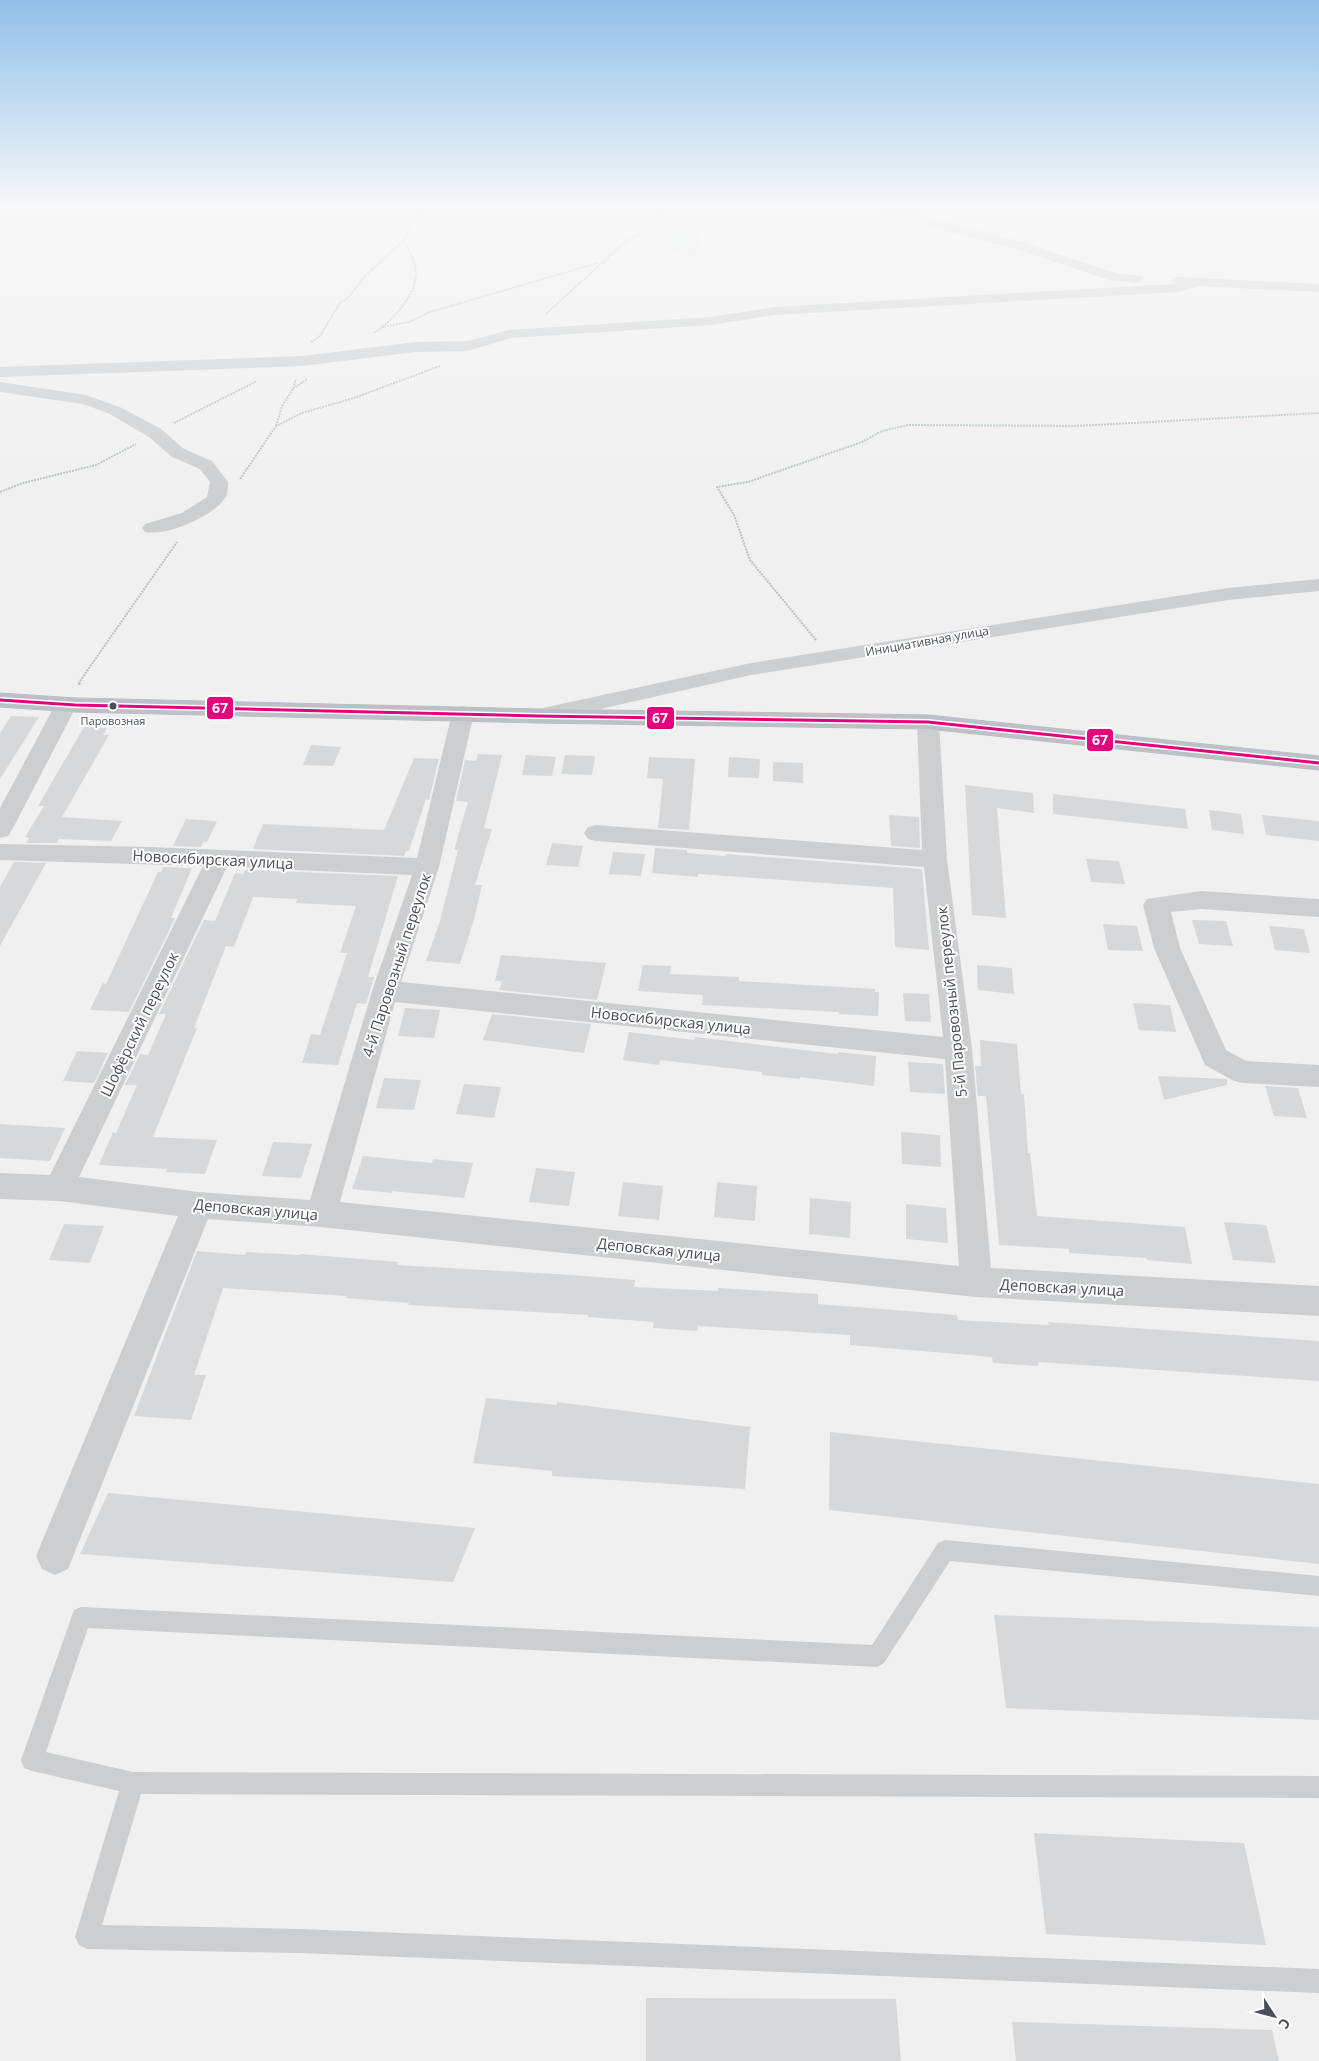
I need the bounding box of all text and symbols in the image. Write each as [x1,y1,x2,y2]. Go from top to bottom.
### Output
street label: Инициативная улица [864,622,990,660]
line badge: 67 [206,696,234,720]
text: 67 [212,698,228,717]
marker: Паровозная [108,701,118,711]
line badge: 67 [646,706,675,730]
text: 67 [652,708,668,727]
place label: Паровозная [81,713,145,728]
line badge: 67 [1086,728,1114,752]
text: 67 [1092,730,1108,749]
street label: Новосибирская улица [132,845,294,873]
street label: 4-й Паровозный переулок [357,870,435,1059]
street label: 5-й Паровозный переулок [931,905,971,1098]
street label: Шофёрский переулок [95,948,183,1100]
street label: Новосибирская улица [590,1002,752,1038]
street label: Деповская улица [193,1194,319,1224]
street label: Деповская улица [596,1233,722,1265]
street label: Деповская улица [999,1274,1125,1300]
north arrow [1249,1991,1299,2041]
text: С [1275,2015,1295,2033]

